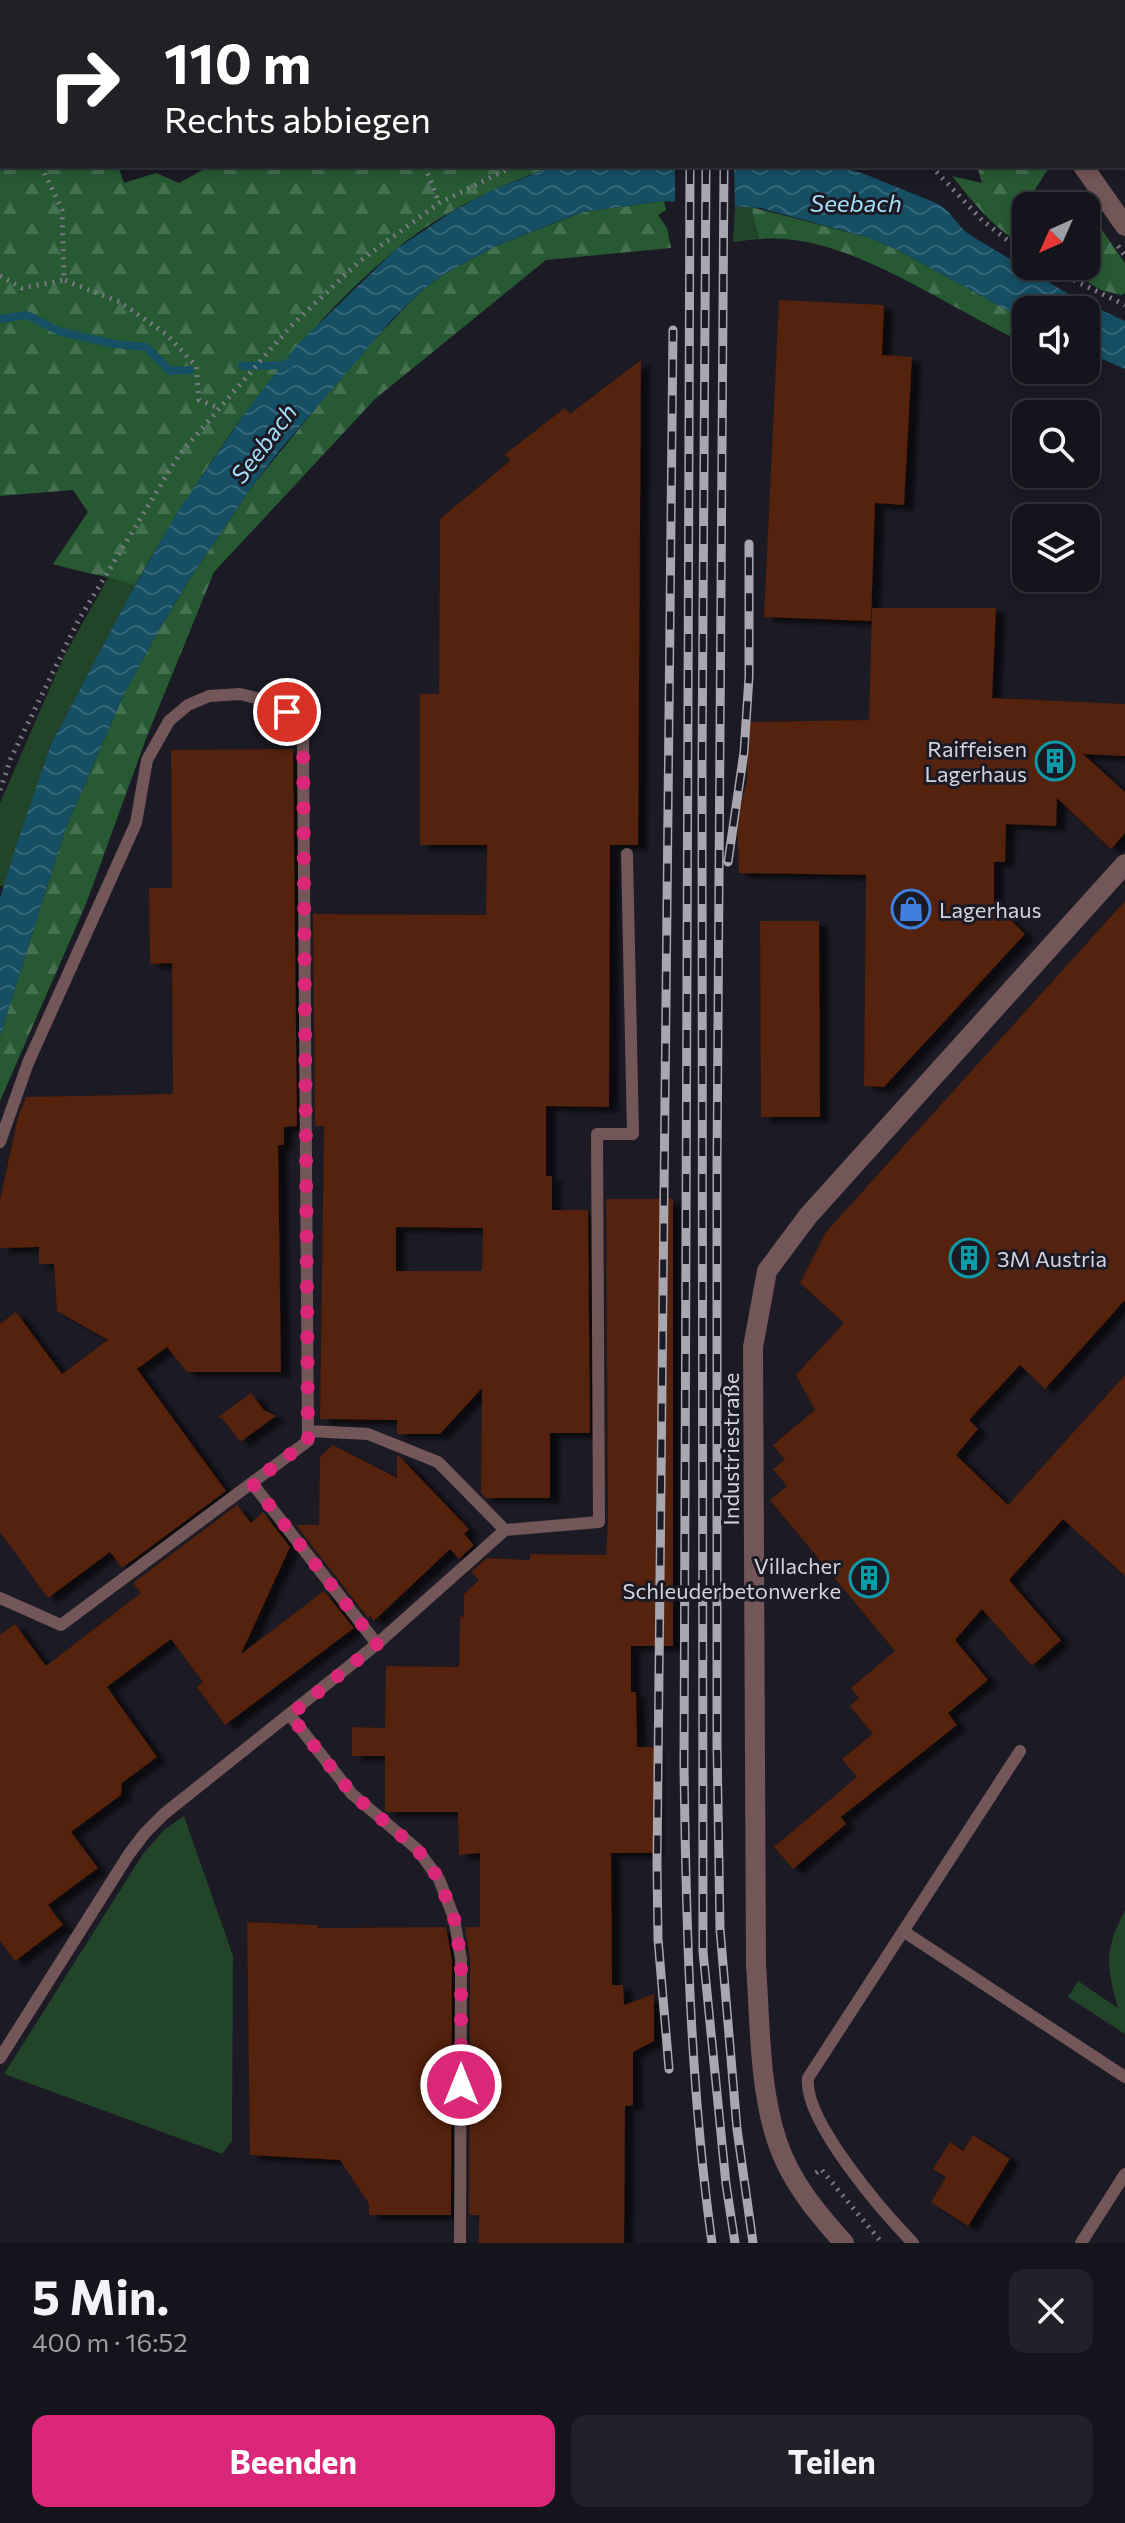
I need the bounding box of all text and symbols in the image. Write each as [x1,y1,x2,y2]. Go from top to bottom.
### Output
text: 110 m [164,27,311,96]
icon: right [32,32,136,136]
text: Rechts abbiegen [164,96,431,140]
water label: Seebach [810,188,902,217]
north arrow [1012,192,1100,280]
map controls [1012,192,1100,592]
button: sound [1012,296,1100,384]
water label: Seebach [224,398,302,488]
button: search [1012,400,1100,488]
button: layers [1012,504,1100,592]
pin [253,678,321,746]
icon: arrive [265,690,309,734]
place label: Raiffeisen Lagerhaus [924,735,1027,787]
building icon: Raiffeisen Lagerhaus [1034,740,1076,782]
shop icon: Lagerhaus [890,888,932,930]
place label: Lagerhaus [939,896,1042,923]
building icon: 3M Austria [948,1237,990,1279]
place label: 3M Austria [997,1245,1107,1272]
street label: Industriestraße [717,1373,744,1525]
place label: Villacher Schleuderbetonwerke [623,1552,841,1604]
building icon: Villacher Schleuderbetonwerke [848,1557,890,1599]
position arrow [419,2043,503,2127]
text: 5 Min. [32,2266,169,2325]
button: close [1009,2269,1093,2353]
text: 400 m · 16:52 [32,2326,188,2357]
button: Beenden [32,2415,555,2507]
button: Teilen [571,2415,1093,2507]

